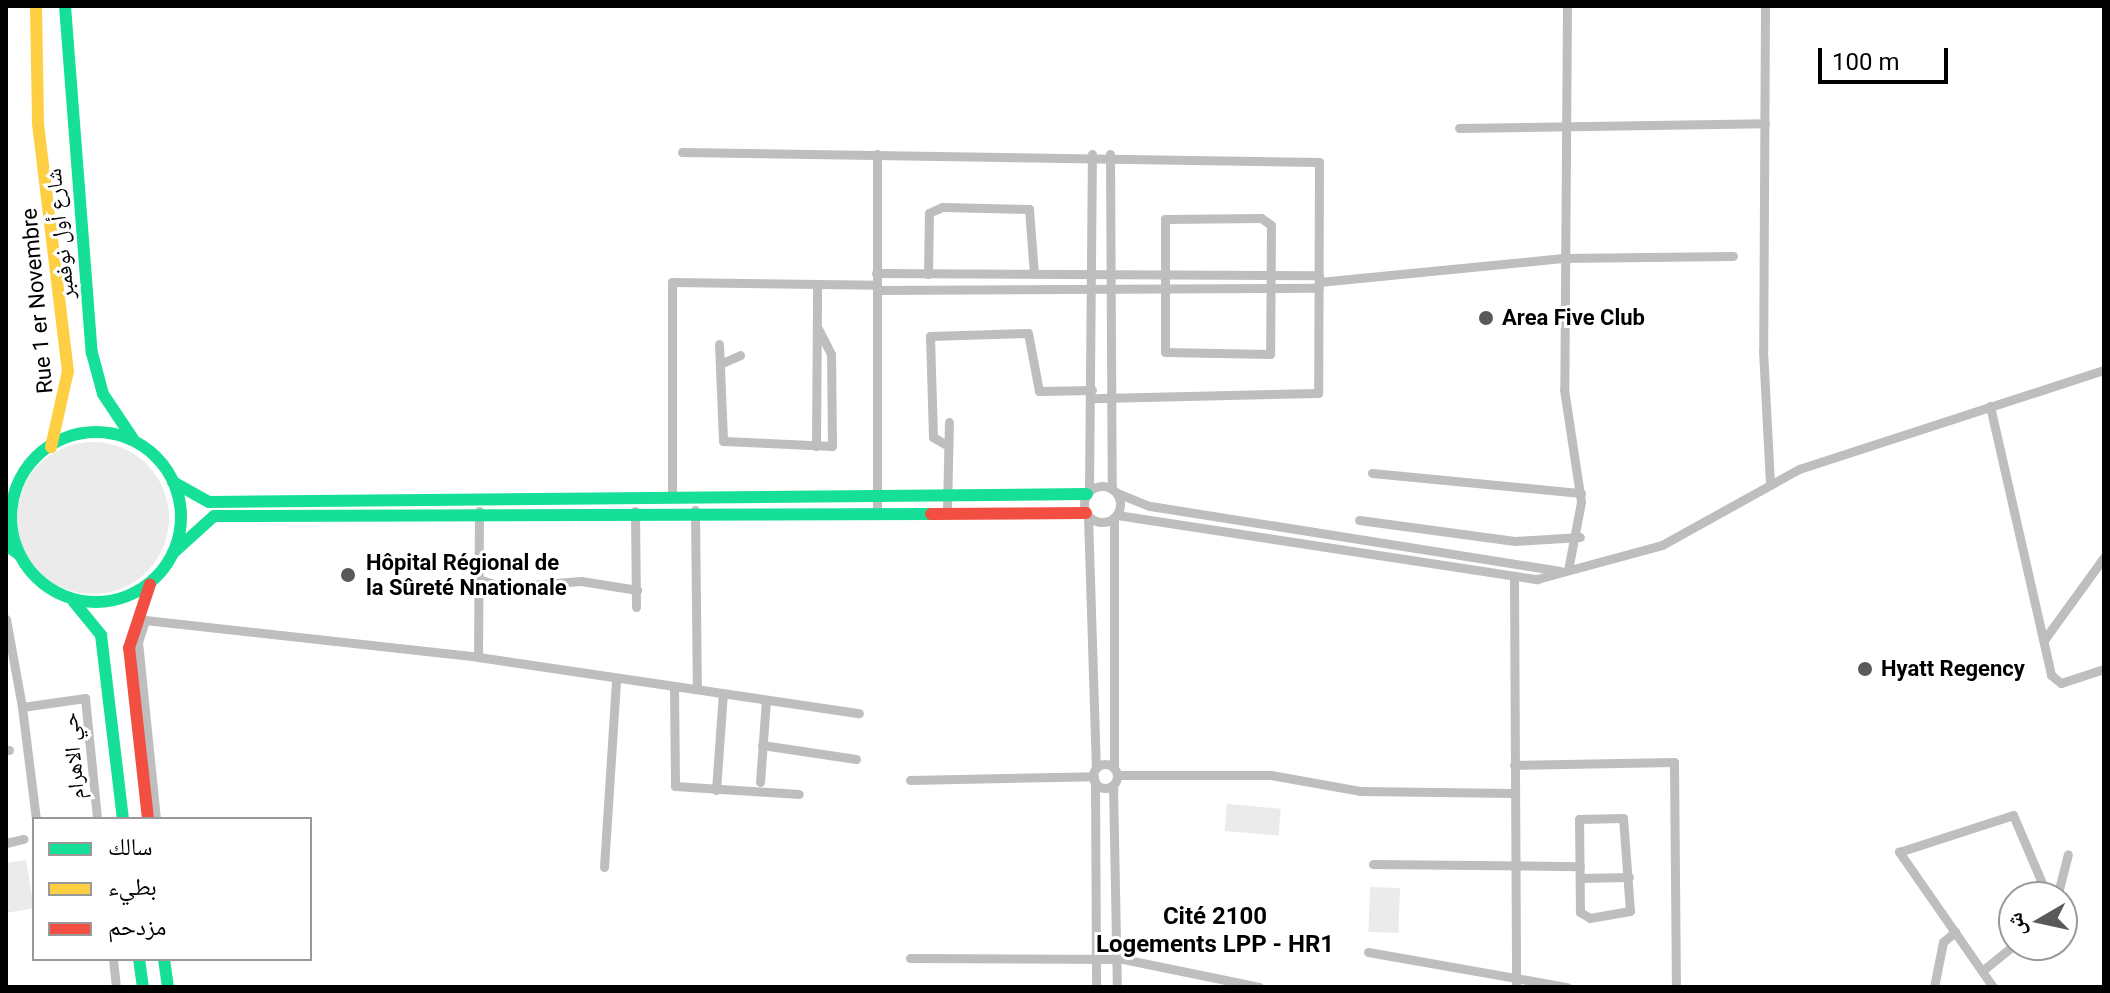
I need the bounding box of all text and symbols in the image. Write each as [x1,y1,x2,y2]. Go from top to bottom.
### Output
scale bar [1822,32,1952,82]
text: 100 m [1832,48,1899,76]
street label: شارع أول نوفمبر [40,167,80,301]
street label: Rue 1 er Novembre [16,207,58,395]
place label: Area Five Club [1502,305,1645,331]
marker: Area Five Club [1477,309,1495,327]
place label: Hôpital Régional de la Sûreté Nnationale [366,549,567,600]
marker: Hôpital Régional de la Sûreté Nnationale [337,564,359,586]
place label: Hyatt Regency [1881,656,2025,682]
marker: Hyatt Regency [1856,660,1874,678]
street label: حي الاهرام [56,711,90,801]
legend [32,817,312,961]
text: سالك [108,833,153,861]
text: بطيء [108,873,157,901]
north arrow [1998,881,2078,961]
district label: Cité 2100 Logements LPP - HR1 [1096,903,1334,959]
text: ش [2002,911,2030,938]
text: مزدحم [108,913,167,941]

